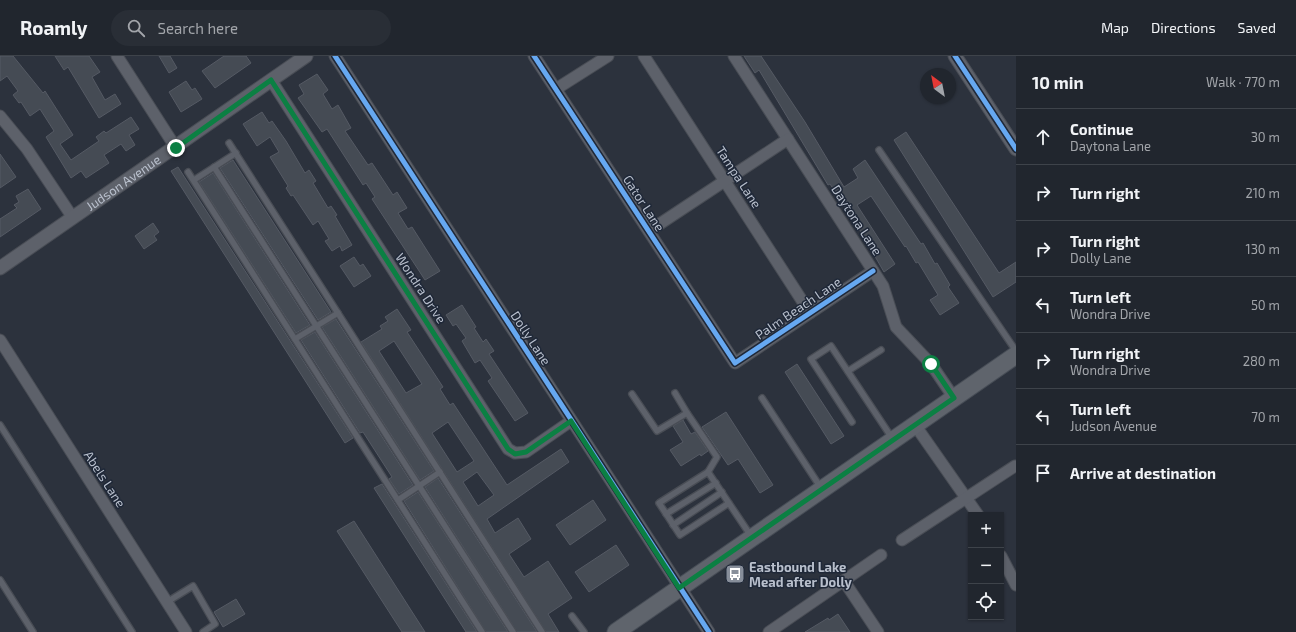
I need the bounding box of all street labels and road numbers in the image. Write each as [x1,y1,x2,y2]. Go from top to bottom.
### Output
street label: Tampa Lane [713,143,765,211]
street label: Judson Avenue [83,151,164,214]
street label: Gator Lane [620,172,668,234]
street label: Daytona Lane [828,182,886,258]
street label: Wondra Drive [392,250,450,326]
street label: Palm Beach Lane [752,273,844,343]
street label: Dolly Lane [508,308,554,368]
street label: Abels Lane [81,448,129,510]

